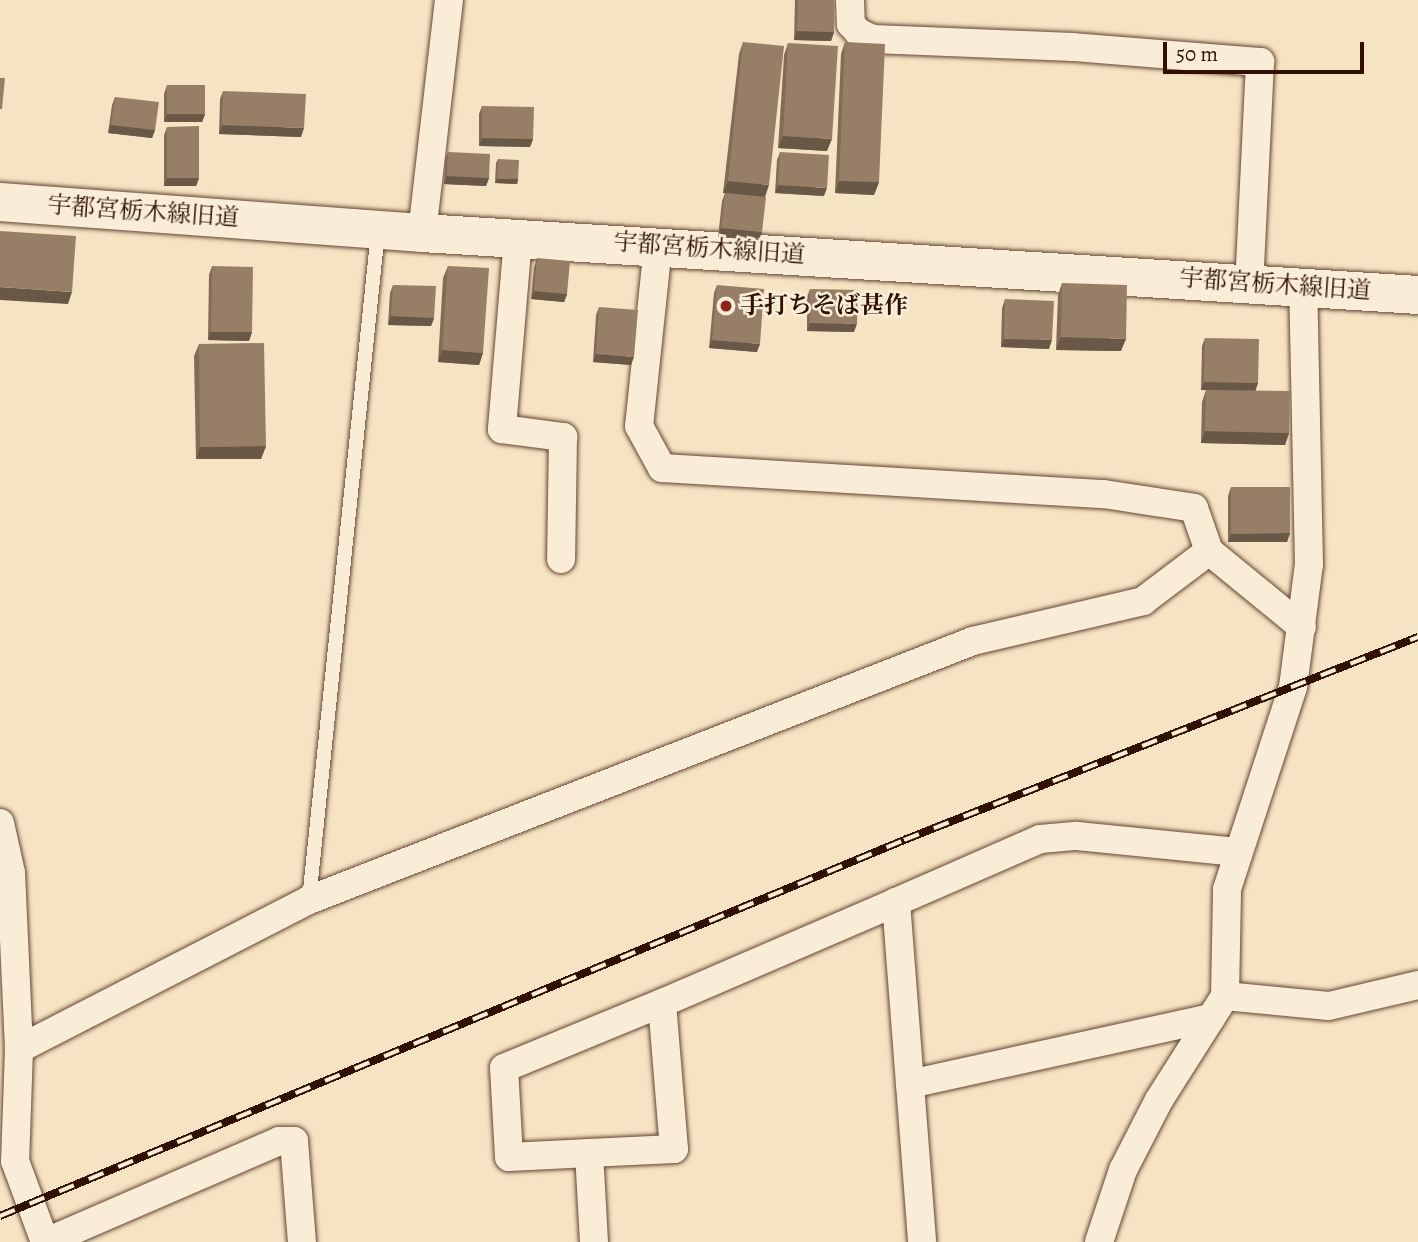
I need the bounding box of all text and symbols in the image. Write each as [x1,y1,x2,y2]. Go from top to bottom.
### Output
scale bar [1166,28,1367,72]
text: 50 m [1176,40,1218,68]
street label: 宇都宮栃木線旧道 [46,191,240,233]
street label: 宇都宮栃木線旧道 [612,228,806,270]
street label: 宇都宮栃木線旧道 [1178,264,1372,306]
place label: 手打ちそば甚作 [740,292,908,320]
marker: 手打ちそば甚作 [718,298,734,314]

